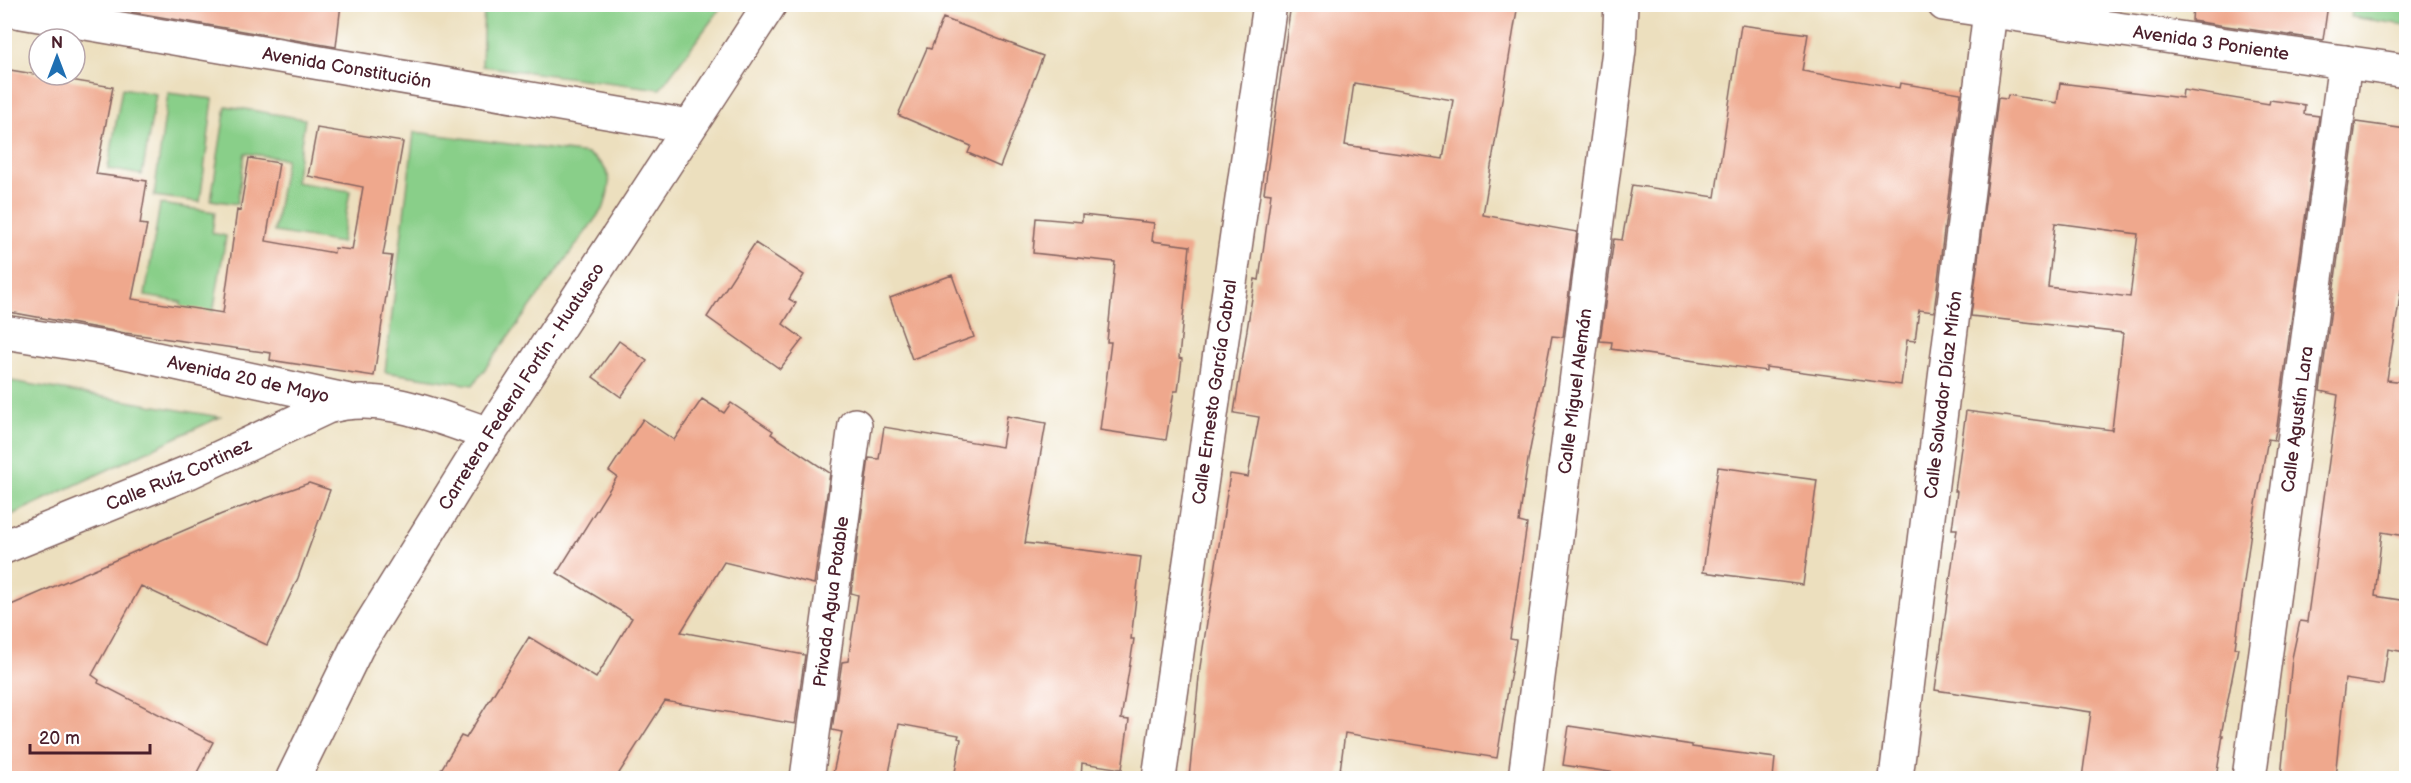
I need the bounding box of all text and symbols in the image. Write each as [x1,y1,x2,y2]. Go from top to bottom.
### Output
street label: Avenida 3 Poniente [2132,21,2291,64]
north arrow [27,27,87,87]
text: N [51,34,63,53]
street label: Avenida Constitución [261,43,433,92]
street label: Carretera Federal Fortín - Huatusco [434,259,609,514]
street label: Calle Ernesto García Cabral [1188,278,1241,506]
street label: Calle Salvador Díaz Mirón [1920,290,1966,500]
street label: Calle Miguel Alemán [1554,307,1596,475]
street label: Calle Agustín Lara [2277,345,2317,494]
street label: Avenida 20 de Mayo [166,351,331,407]
street label: Calle Ruíz Cortinez [103,434,255,515]
street label: Privada Agua Potable [809,515,853,688]
scale bar [30,717,150,755]
text: 20 m [39,728,80,749]

